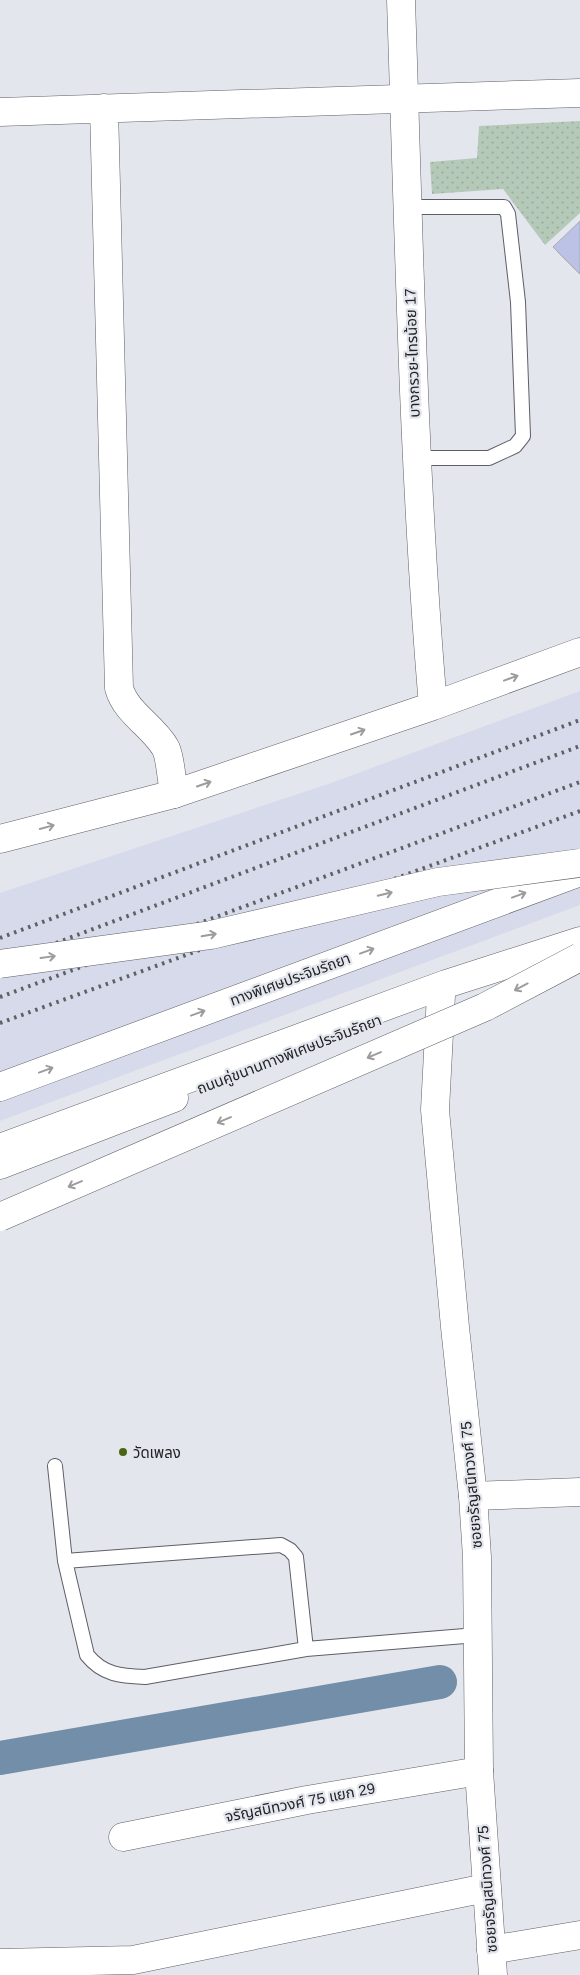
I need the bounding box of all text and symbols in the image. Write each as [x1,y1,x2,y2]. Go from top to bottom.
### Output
street label: บางกรวย-ไทรน้อย 17 [401,288,423,418]
one-way arrow [503,673,518,682]
one-way arrow [349,726,365,736]
one-way arrow [195,778,211,788]
one-way arrow [39,822,55,831]
one-way arrow [376,889,392,898]
one-way arrow [511,890,527,899]
one-way arrow [201,930,217,940]
one-way arrow [359,946,374,955]
street label: ทางพิเศษประจิมรัถยา [227,949,353,1009]
one-way arrow [40,952,56,962]
one-way arrow [515,983,529,993]
one-way arrow [190,1008,205,1017]
street label: ถนนคู่ขนานทางพิเศษประจิมรัถยา [194,1011,384,1098]
one-way arrow [367,1050,382,1060]
one-way arrow [38,1065,53,1074]
one-way arrow [217,1115,232,1125]
one-way arrow [68,1180,83,1190]
street label: ซอยจรัญสนิทวงศ์ 75 [457,1421,485,1549]
place label: วัดเพลง [133,1444,181,1461]
marker: วัดเพลง [117,1446,129,1458]
street label: จรัญสนิทวงศ์ 75 แยก 29 [223,1779,377,1825]
street label: ซอยจรัญสนิทวงศ์ 75 [474,1825,500,1953]

